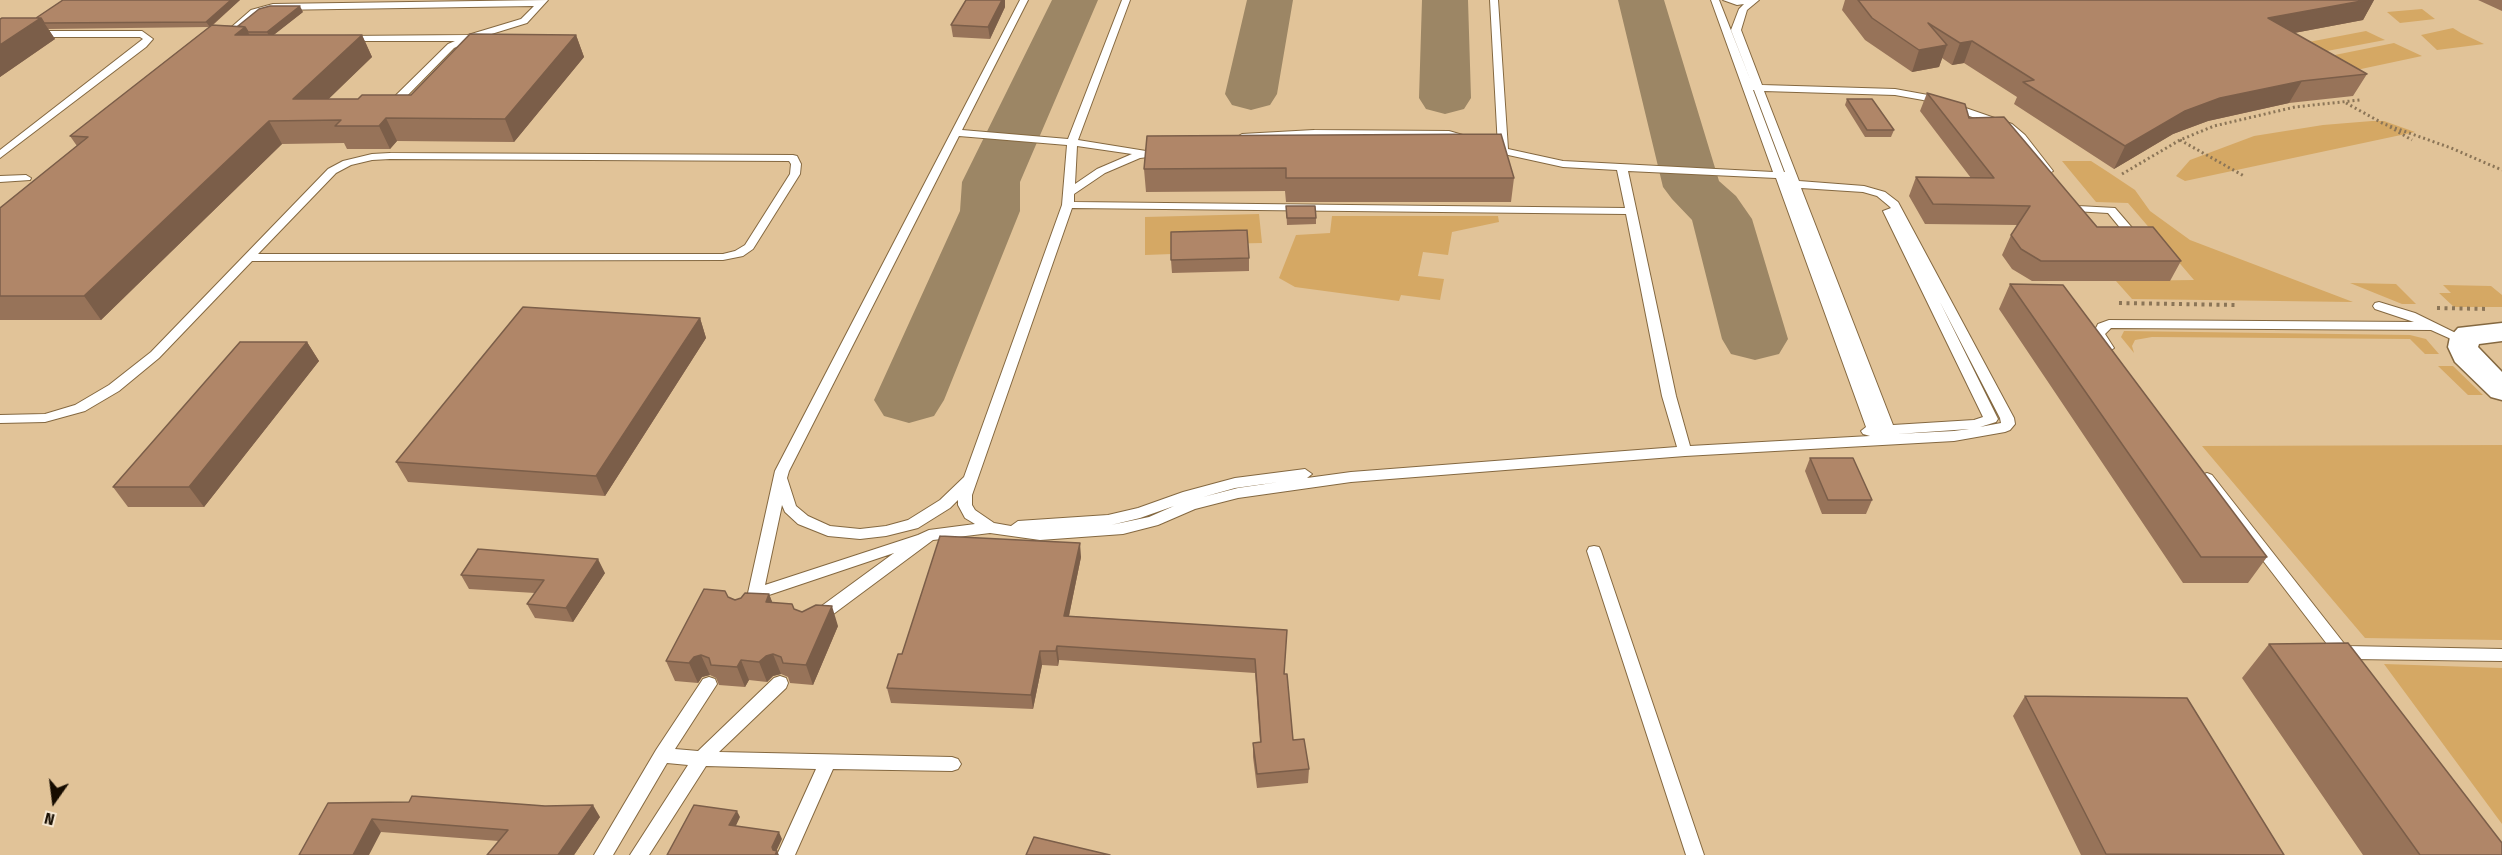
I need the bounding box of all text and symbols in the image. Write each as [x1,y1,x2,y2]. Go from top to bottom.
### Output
north arrow [24,771,84,831]
text: N [43,809,56,829]

